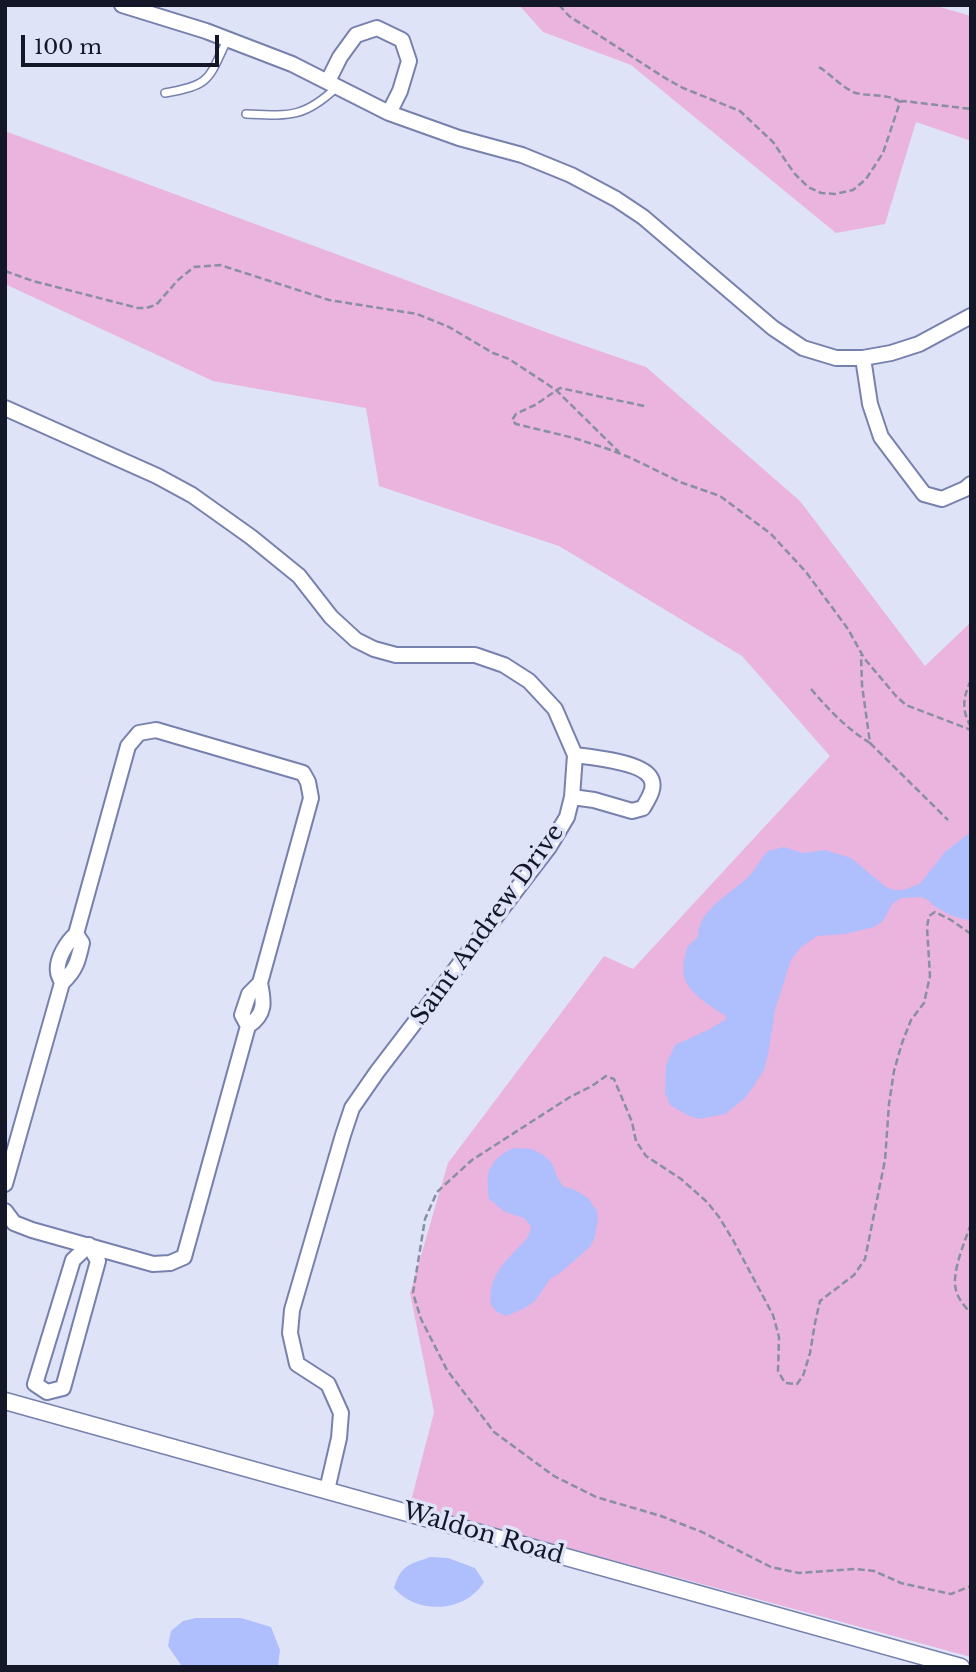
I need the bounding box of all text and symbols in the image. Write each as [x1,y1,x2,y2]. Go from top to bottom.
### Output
scale bar [24,21,222,65]
text: 100 m [34,34,102,60]
street label: Saint Andrew Drive [405,819,571,1031]
street label: Waldon Road [399,1497,567,1571]

